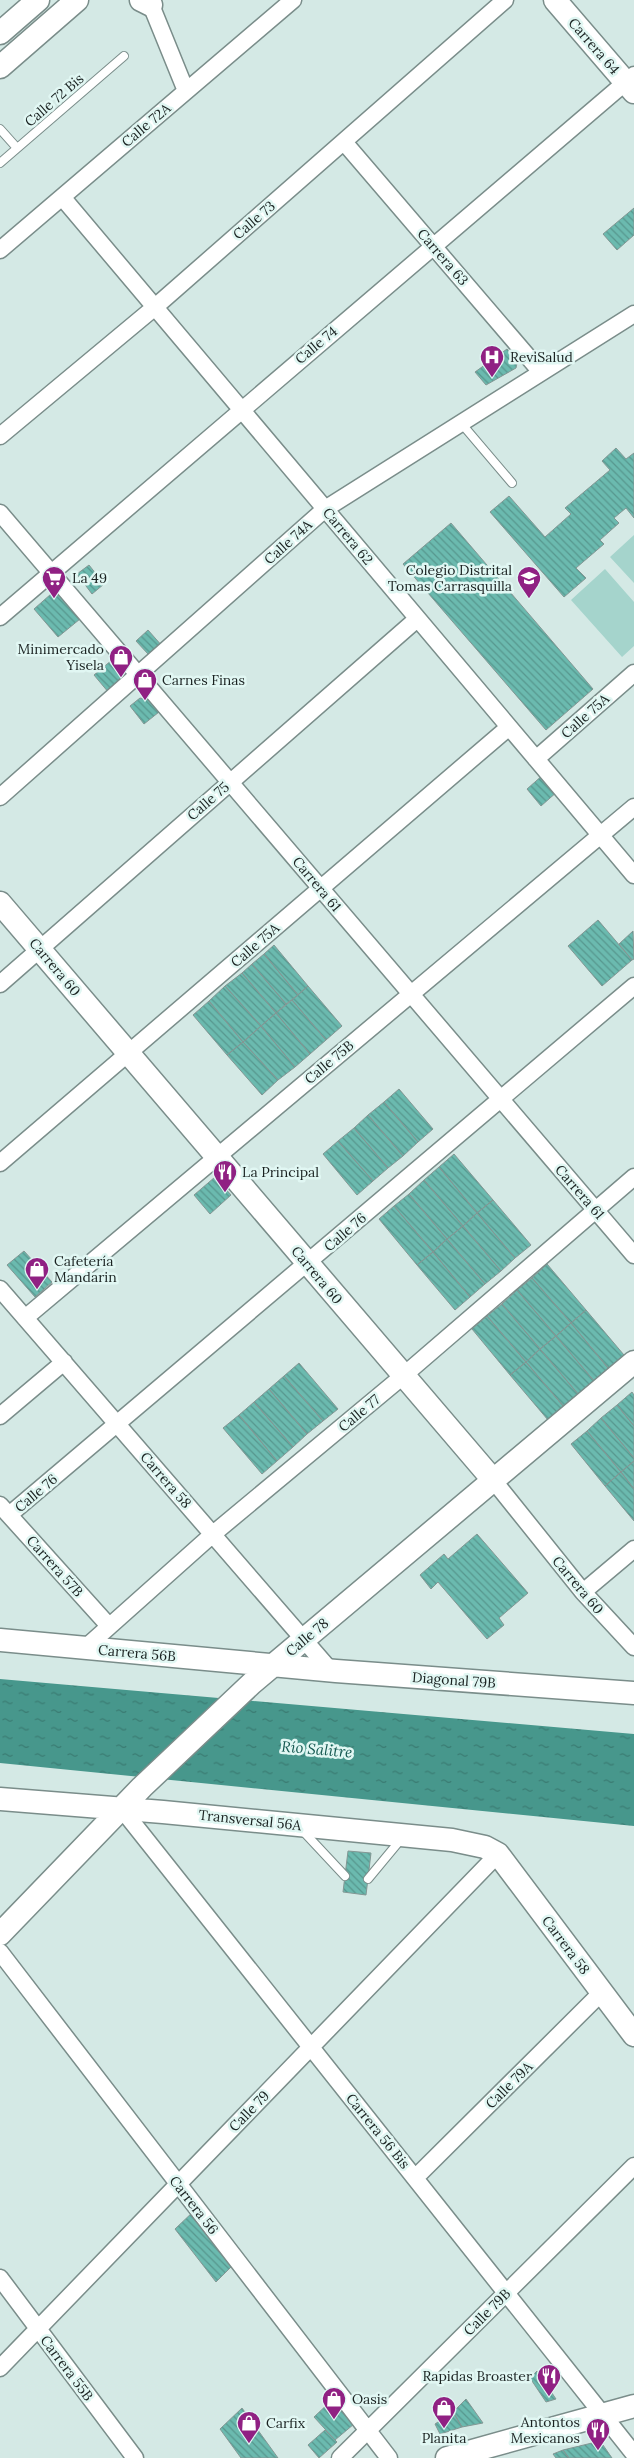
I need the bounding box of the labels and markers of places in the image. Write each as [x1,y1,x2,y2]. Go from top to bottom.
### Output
hospital icon: ReviSalud [479,344,505,378]
place label: ReviSalud [510,348,573,366]
place label: Colegio Distrital Tomas Carrasquilla [388,561,512,595]
supermarket icon: La 49 [41,565,67,599]
school or university icon: Colegio Distrital Tomas Carrasquilla [516,565,542,599]
place label: La 49 [72,569,107,587]
place label: Minimercado Yisela [18,640,104,674]
shop icon: Minimercado Yisela [108,644,134,678]
shop icon: Carnes Finas [132,667,158,701]
place label: Carnes Finas [162,671,245,689]
restaurant icon: La Principal [212,1159,238,1193]
place label: La Principal [242,1163,319,1181]
place label: Cafetería Mandarin [54,1252,117,1286]
shop icon: Cafetería Mandarin [24,1256,50,1290]
restaurant icon: Rapidas Broaster [536,2363,562,2397]
place label: Rapidas Broaster [422,2367,532,2385]
shop icon: Oasis [321,2386,347,2420]
place label: Oasis [352,2390,387,2408]
shop icon: Planita [431,2395,457,2429]
shop icon: Carfix [236,2410,262,2444]
place label: Antontos Mexicanos [511,2413,580,2447]
place label: Carfix [266,2414,306,2432]
restaurant icon: Antontos Mexicanos [585,2417,611,2451]
place label: Planita [422,2429,466,2447]

